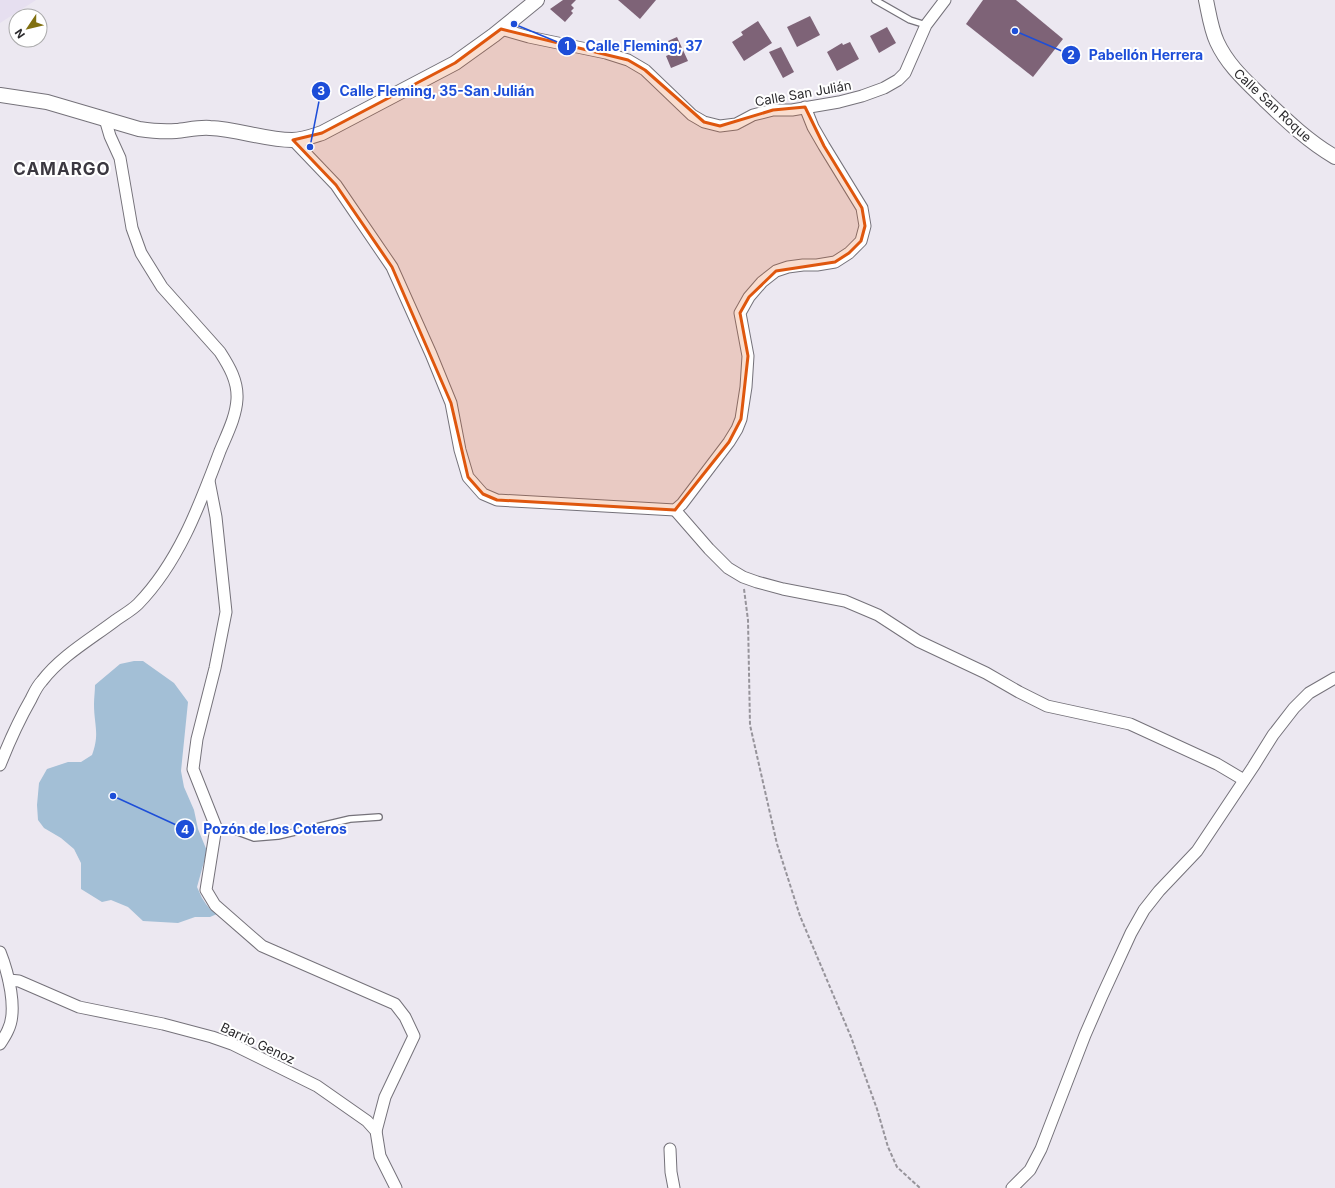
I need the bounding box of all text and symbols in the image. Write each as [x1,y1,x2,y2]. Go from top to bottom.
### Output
north arrow [8,8,48,48]
text: N [12,26,28,41]
callout: Calle Fleming, 37 [557,33,711,59]
text: Calle Fleming, 37 [586,37,702,54]
text: 1 [564,38,570,53]
callout: Pabellón Herrera [1061,42,1211,68]
text: Pabellón Herrera [1089,46,1203,63]
text: 2 [1067,47,1075,62]
street label: Calle San Roque [1231,65,1315,145]
street label: Calle San Julián [754,77,852,109]
callout: Calle Fleming, 35-San Julián [311,78,543,104]
text: Calle Fleming, 35-San Julián [340,82,534,99]
text: 3 [317,83,325,98]
district label: CAMARGO [13,159,111,179]
callout: Pozón de los Coteros [175,816,355,842]
text: Pozón de los Coteros [203,820,347,837]
text: 4 [181,822,189,837]
street label: Barrio Genoz [218,1019,298,1067]

